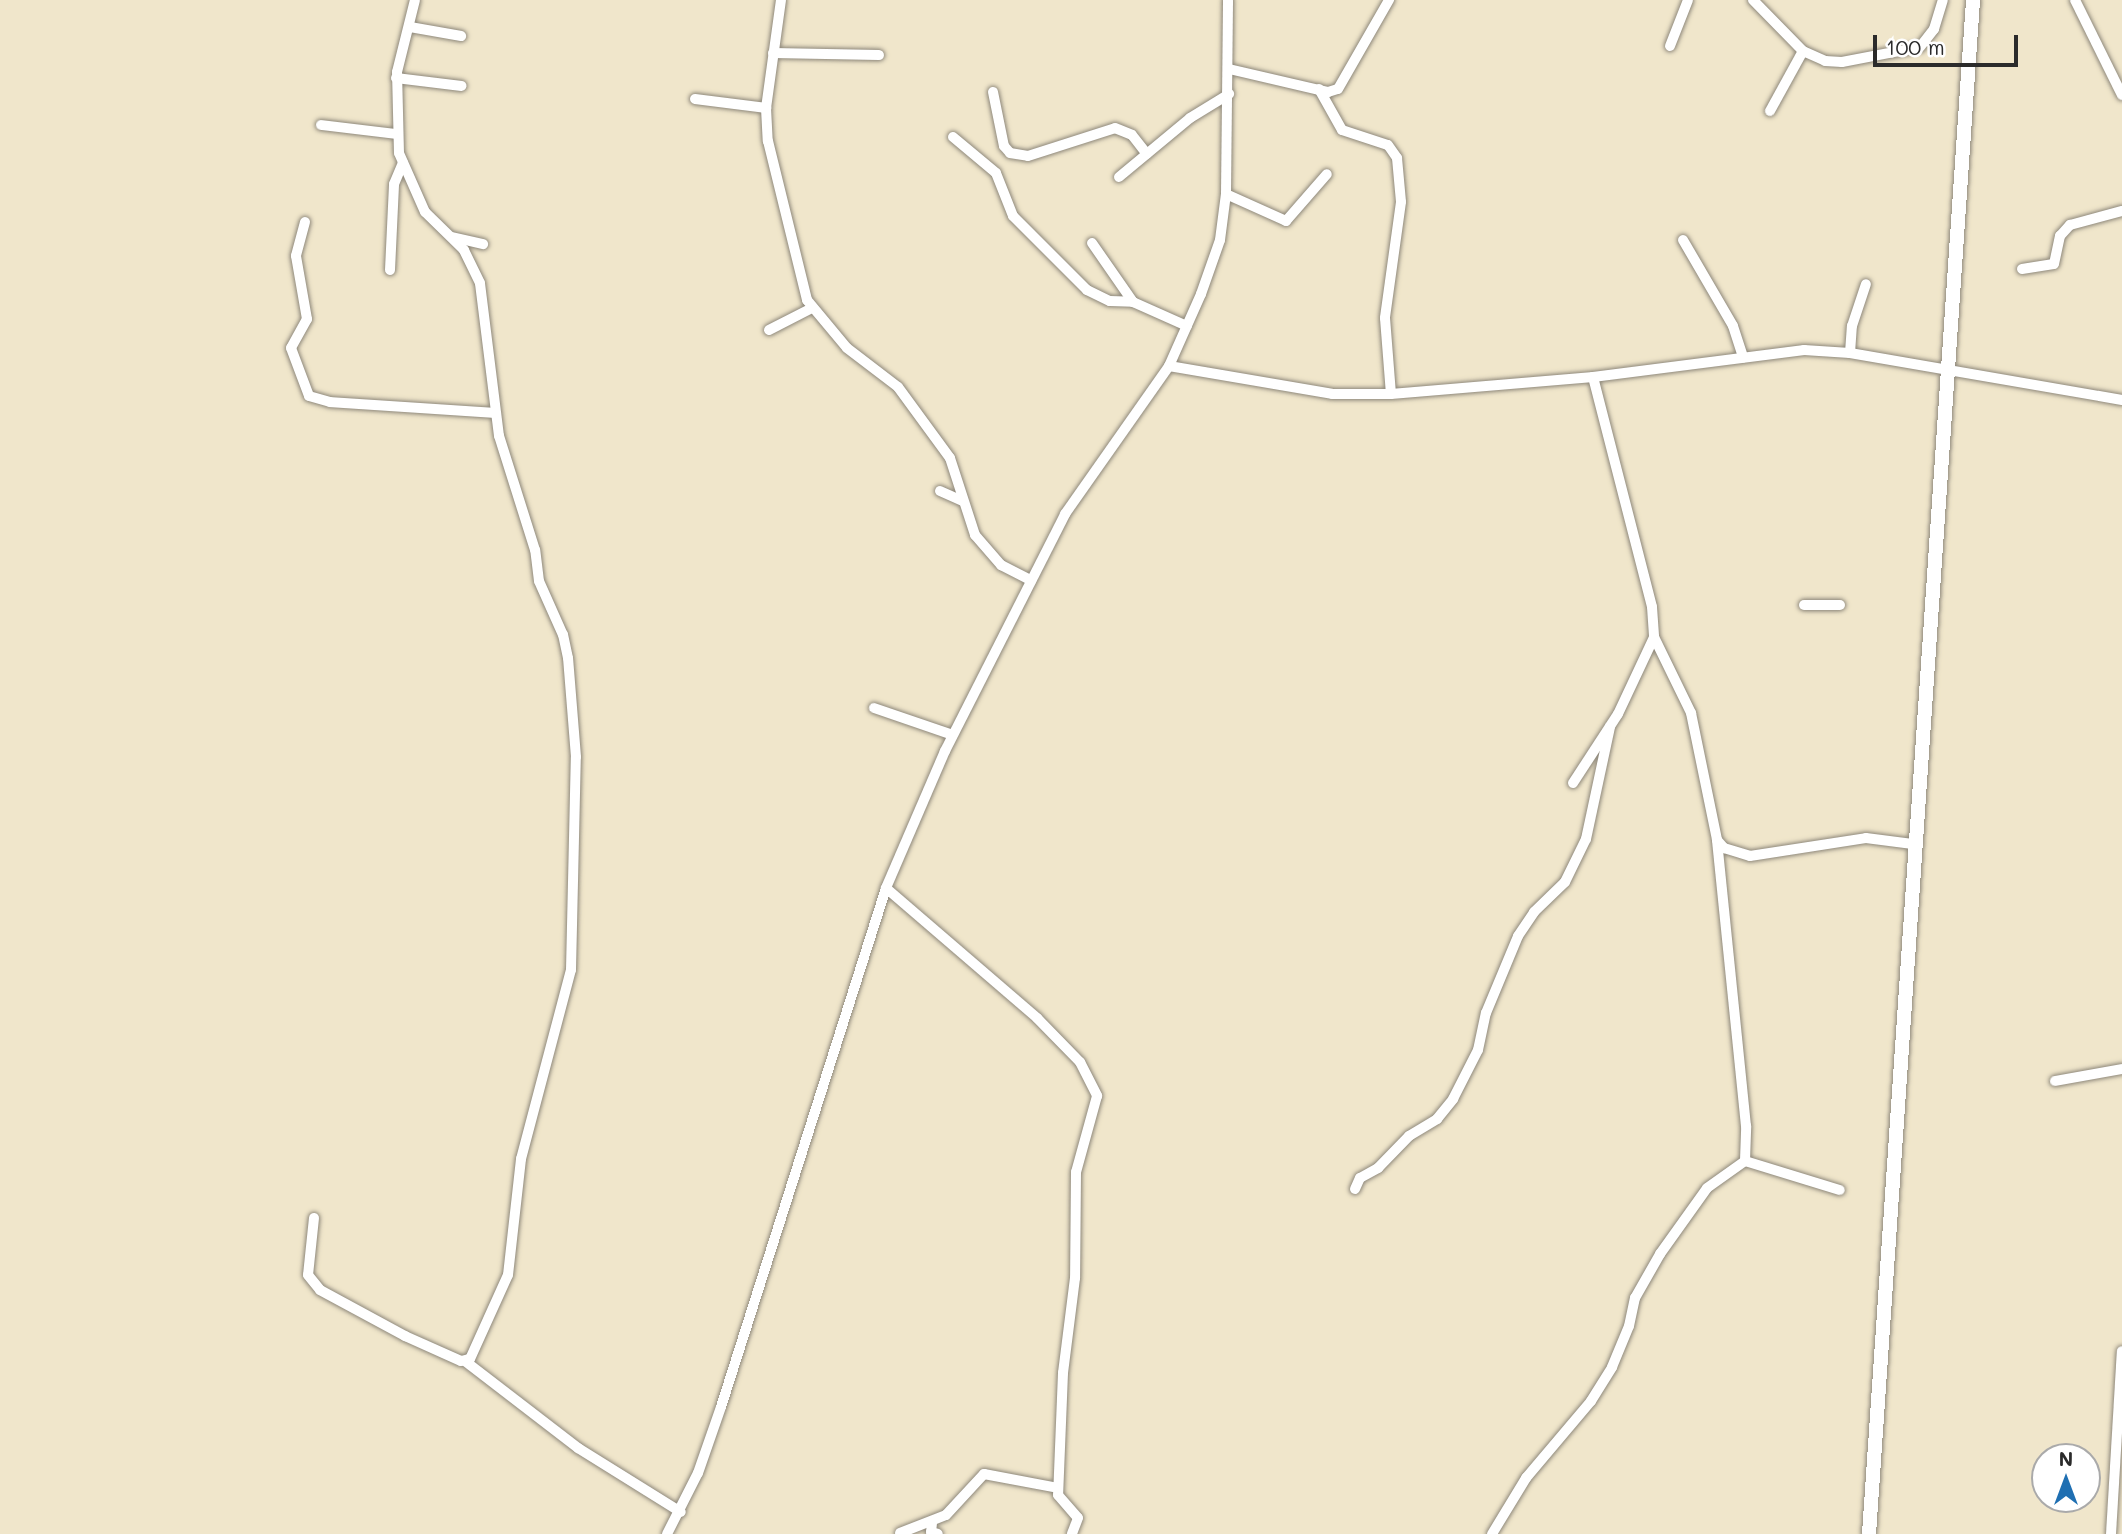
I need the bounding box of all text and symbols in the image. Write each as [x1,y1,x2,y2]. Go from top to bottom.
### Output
scale bar [1877,21,2022,65]
text: 100 m [1886,33,1945,60]
north arrow [2031,1443,2101,1513]
text: N [2059,1446,2073,1471]

